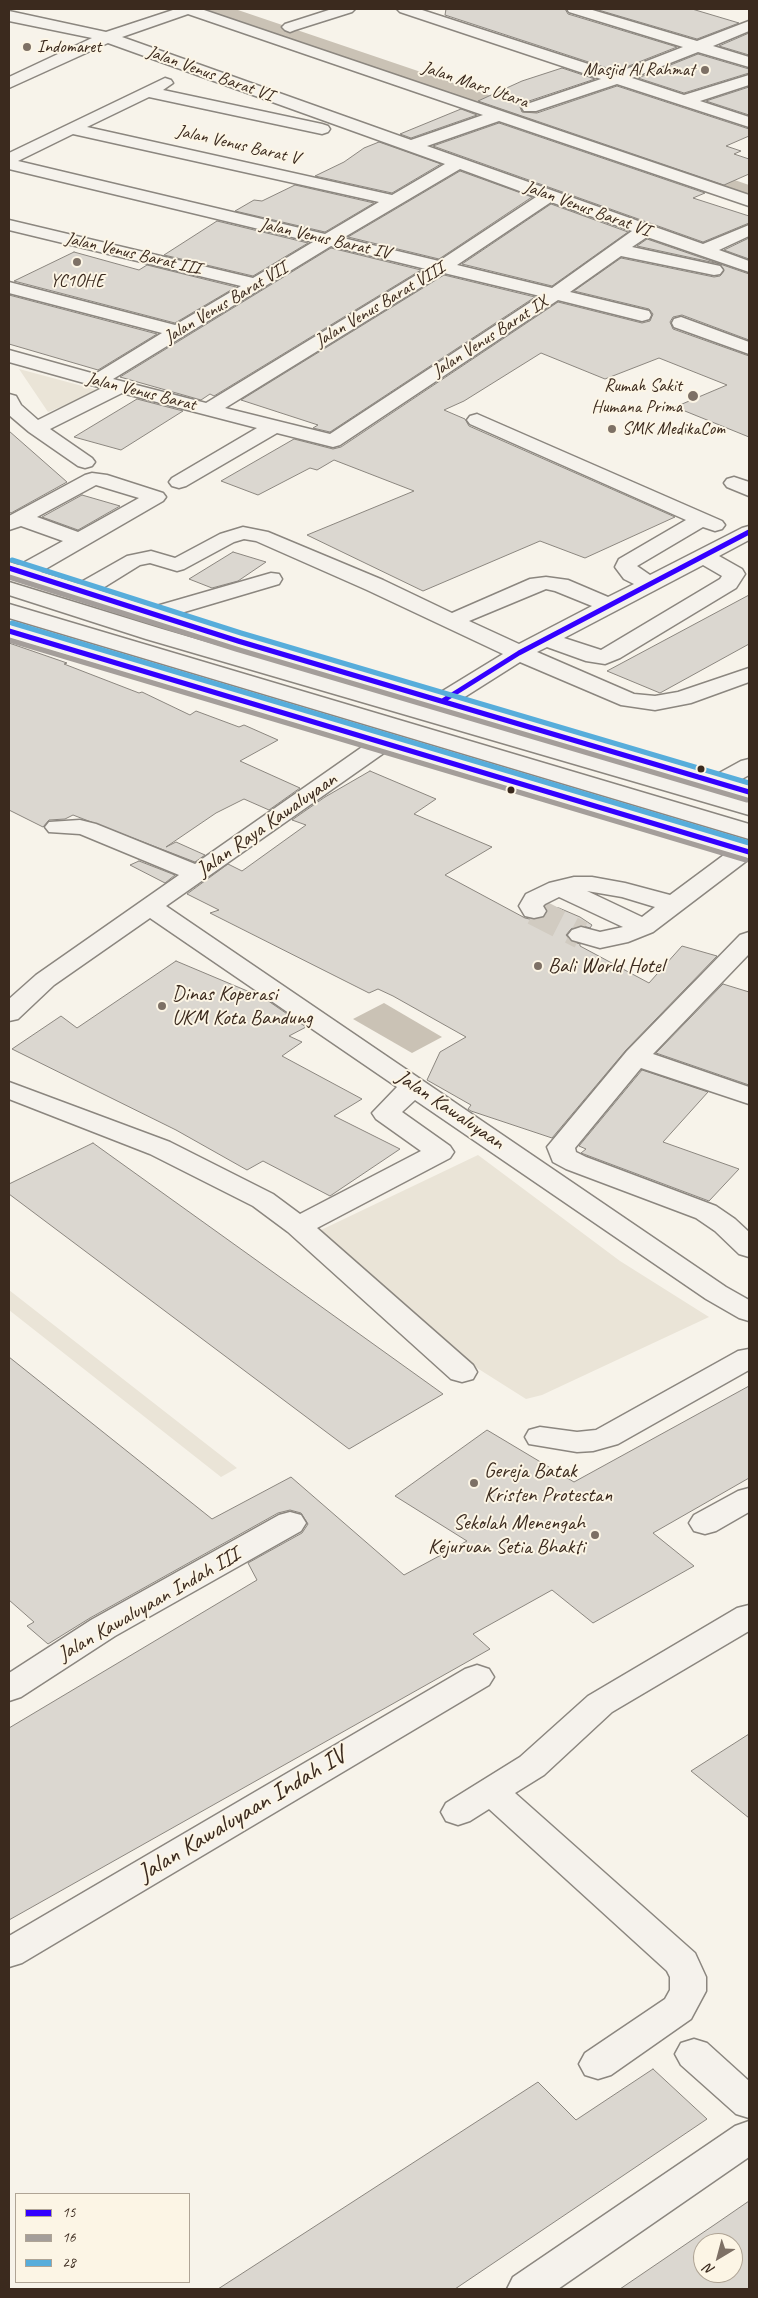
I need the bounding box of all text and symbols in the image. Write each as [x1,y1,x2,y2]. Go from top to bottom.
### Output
place label: Indomaret [37,36,101,58]
marker: Indomaret [21,41,33,53]
street label: Jalan Venus Barat VI [144,41,276,107]
street label: Jalan Mars Utara [419,57,531,113]
place label: Masjid Al Rahmat [583,59,695,81]
marker: Masjid Al Rahmat [699,64,711,76]
street label: Jalan Venus Barat V [175,120,301,170]
street label: Jalan Venus Barat VI [521,176,653,242]
street label: Jalan Venus Barat IV [258,214,392,264]
street label: Jalan Venus Barat III [63,228,203,280]
marker: YC1OHE [71,256,83,268]
street label: Jalan Venus Barat VII [160,258,292,348]
street label: Jalan Venus Barat VIII [311,258,449,352]
place label: YC1OHE [50,270,104,292]
street label: Jalan Venus Barat IX [428,292,552,382]
street label: Jalan Venus Barat [84,368,198,416]
place label: Rumah Sakit Humana Prima [592,375,682,418]
marker: Rumah Sakit Humana Prima [686,389,700,403]
place label: SMK MedikaCom [622,418,725,440]
marker: SMK MedikaCom [606,423,618,435]
unlabelled marker [696,764,706,774]
street label: Jalan Raya Kawaluyaan [192,767,342,883]
unlabelled marker [506,785,516,795]
place label: Bali World Hotel [548,953,664,979]
marker: Bali World Hotel [532,960,544,972]
place label: Dinas Koperasi UKM Kota Bandung [172,981,313,1031]
marker: Dinas Koperasi UKM Kota Bandung [156,1000,168,1012]
street label: Jalan Kawaluyaan [391,1065,509,1155]
place label: Gereja Batak Kristen Protestan [484,1458,612,1508]
marker: Gereja Batak Kristen Protestan [468,1477,480,1489]
place label: Sekolah Menengah Kejuruan Setia Bhakti [428,1510,585,1560]
marker: Sekolah Menengah Kejuruan Setia Bhakti [589,1529,601,1541]
street label: Jalan Kawaluyaan Indah III [54,1543,244,1667]
street label: Jalan Kawaluyaan Indah IV [133,1741,351,1889]
legend [15,2193,190,2283]
text: 15 [62,2203,76,2222]
text: 16 [62,2228,76,2247]
north arrow [693,2233,743,2283]
text: 28 [62,2253,76,2272]
text: N [701,2260,718,2279]

